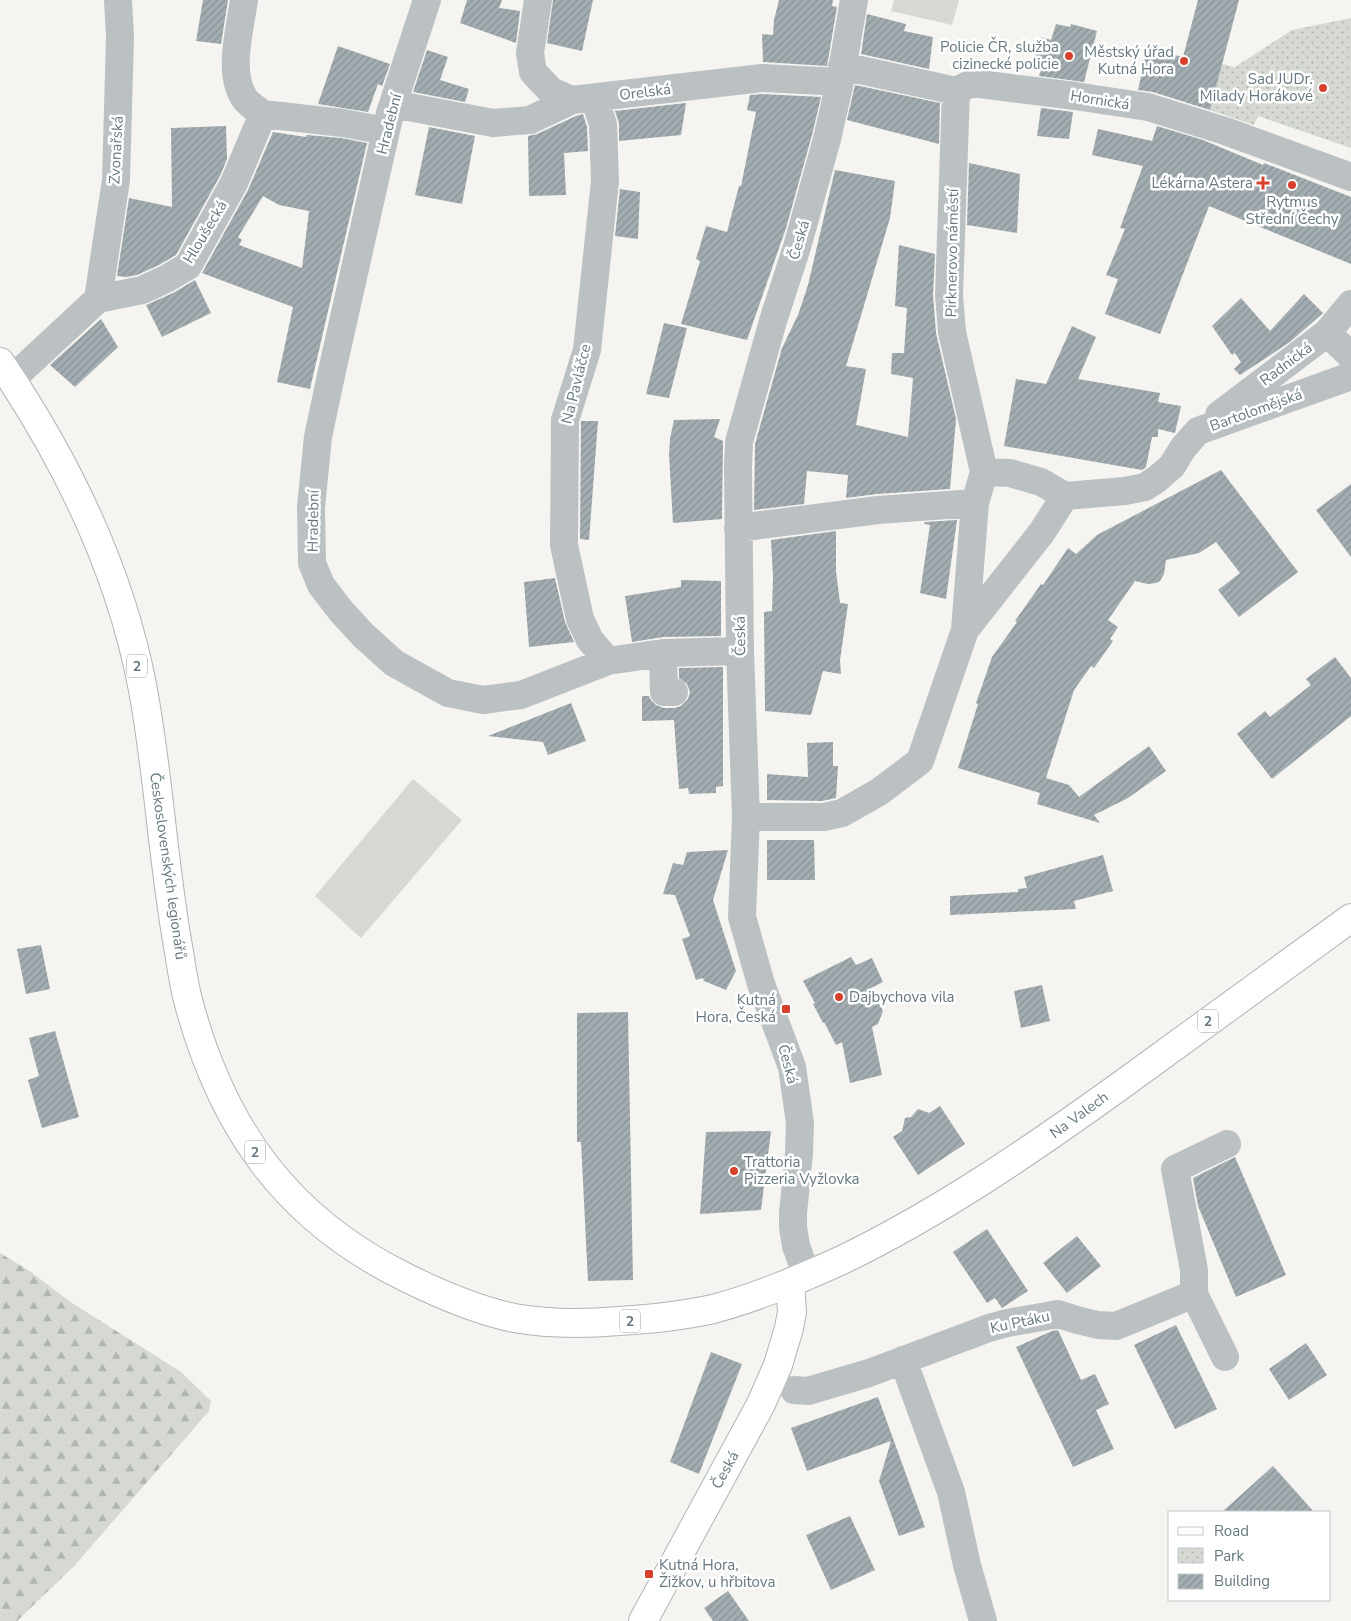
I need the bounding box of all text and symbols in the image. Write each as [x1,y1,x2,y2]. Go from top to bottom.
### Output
place label: Policie ČR, služba cizinecké policie [940,36,1059,74]
place label: Městský úřad Kutná Hora [1084,42,1174,79]
marker: Policie ČR, služba cizinecké policie [1063,50,1075,62]
marker: Městský úřad Kutná Hora [1178,55,1190,67]
place label: Sad JUDr. Milady Horákové [1200,69,1313,106]
street label: Orelská [618,79,672,105]
marker: Sad JUDr. Milady Horákové [1317,82,1329,94]
street label: Hornická [1069,85,1131,115]
street label: Hradební [372,90,407,157]
street label: Zvonařská [104,115,128,185]
place label: Lékárna Astera [1152,173,1253,193]
marker: Lékárna Astera [1257,177,1269,189]
marker: Rytmus Střední Čechy [1286,179,1298,191]
street label: Pirknerovo náměstí [941,187,963,318]
place label: Rytmus Střední Čechy [1246,192,1339,229]
street label: Hloušecká [178,197,232,267]
street label: Česká [783,218,814,262]
street label: Radnická [1256,338,1316,390]
street label: Na Pavláčce [556,342,596,426]
street label: Bartolomějská [1207,384,1305,436]
street label: Hradební [302,488,324,552]
street label: Česká [729,616,750,656]
road number: 2 [127,654,147,678]
street label: Československých legionářů [145,771,192,961]
place label: Dajbychova vila [849,987,955,1007]
place label: Kutná Hora, Česká [696,990,776,1027]
marker: Dajbychova vila [833,991,845,1003]
marker: Kutná Hora, Česká [780,1003,792,1015]
road number: 2 [1198,1009,1218,1032]
street label: Česká [773,1042,804,1086]
street label: Na Valech [1046,1087,1112,1143]
road number: 2 [245,1140,265,1164]
place label: Trattoria Pizzeria Vyžlovka [744,1152,860,1189]
marker: Trattoria Pizzeria Vyžlovka [728,1165,740,1177]
street label: Ku Ptáku [988,1306,1052,1338]
road number: 2 [620,1310,640,1332]
street label: Česká [706,1447,743,1492]
legend [1168,1511,1331,1601]
text: Road [1214,1521,1249,1541]
text: Park [1214,1546,1244,1566]
place label: Kutná Hora, Žižkov, u hřbitova [659,1555,775,1592]
marker: Kutná Hora, Žižkov, u hřbitova [643,1568,655,1580]
text: Building [1214,1571,1270,1591]

